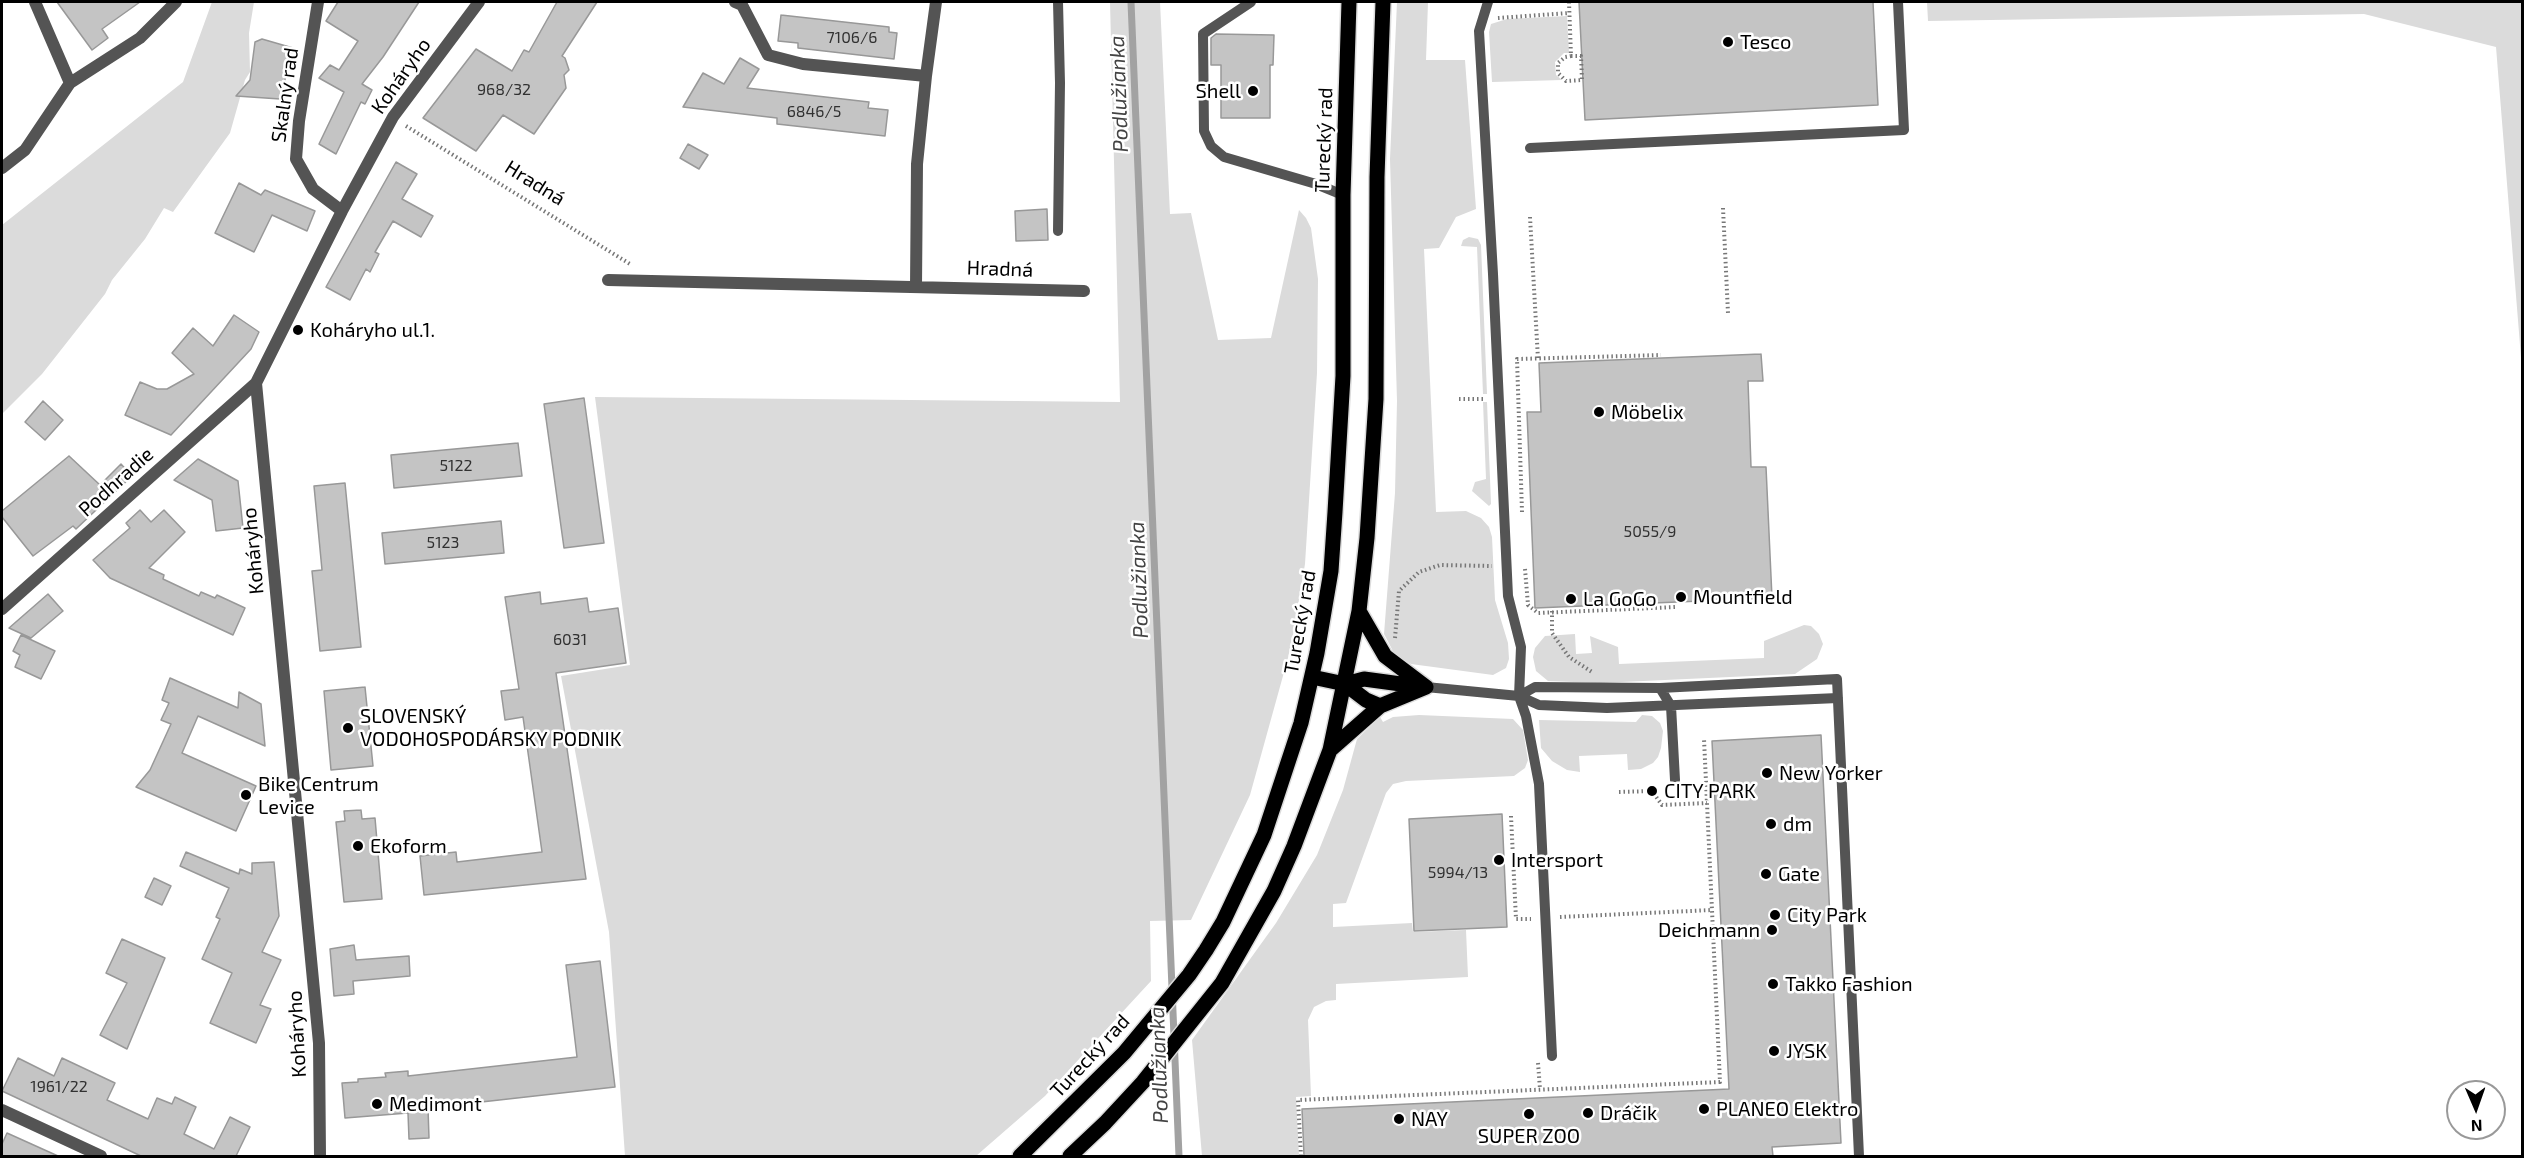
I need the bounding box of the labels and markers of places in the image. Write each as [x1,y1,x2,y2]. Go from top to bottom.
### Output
place label: Tesco [1740,30,1791,54]
marker: Tesco [1721,35,1735,49]
place label: Shell [1196,79,1241,103]
marker: Shell [1246,84,1260,98]
place label: Koháryho ul.1. [310,318,435,342]
marker: Koháryho ul.1. [291,323,305,337]
place label: Möbelix [1611,400,1683,424]
marker: Möbelix [1592,405,1606,419]
place label: Mountfield [1693,585,1793,609]
place label: La GoGo [1583,587,1657,611]
marker: Mountfield [1674,590,1688,604]
marker: La GoGo [1564,592,1578,606]
place label: SLOVENSKÝ VODOHOSPODÁRSKY PODNIK [360,704,622,751]
marker: SLOVENSKÝ VODOHOSPODÁRSKY PODNIK [341,721,355,735]
place label: New Yorker [1779,761,1883,785]
marker: New Yorker [1760,766,1774,780]
place label: Bike Centrum Levice [258,772,379,819]
place label: CITY PARK [1664,779,1756,803]
marker: CITY PARK [1645,784,1659,798]
marker: Bike Centrum Levice [239,788,253,802]
place label: dm [1783,812,1812,836]
marker: dm [1764,817,1778,831]
place label: Ekoform [370,834,447,858]
marker: Ekoform [351,839,365,853]
place label: Intersport [1511,848,1603,872]
marker: Intersport [1492,853,1506,867]
place label: Gate [1778,862,1820,886]
marker: Gate [1759,867,1773,881]
place label: City Park [1787,903,1867,927]
marker: City Park [1768,908,1782,922]
place label: Deichmann [1658,918,1760,942]
marker: Deichmann [1765,923,1779,937]
place label: Takko Fashion [1785,972,1913,996]
marker: Takko Fashion [1766,977,1780,991]
place label: JYSK [1786,1039,1827,1063]
marker: JYSK [1767,1044,1781,1058]
place label: Medimont [389,1092,482,1116]
marker: Medimont [370,1097,384,1111]
place label: PLANEO Elektro [1716,1097,1858,1121]
place label: Dráčik [1600,1101,1657,1125]
marker: PLANEO Elektro [1697,1102,1711,1116]
marker: Dráčik [1581,1106,1595,1120]
place label: NAY [1411,1107,1448,1131]
marker: SUPER ZOO [1522,1107,1536,1121]
marker: NAY [1392,1112,1406,1126]
place label: SUPER ZOO [1478,1124,1580,1148]

